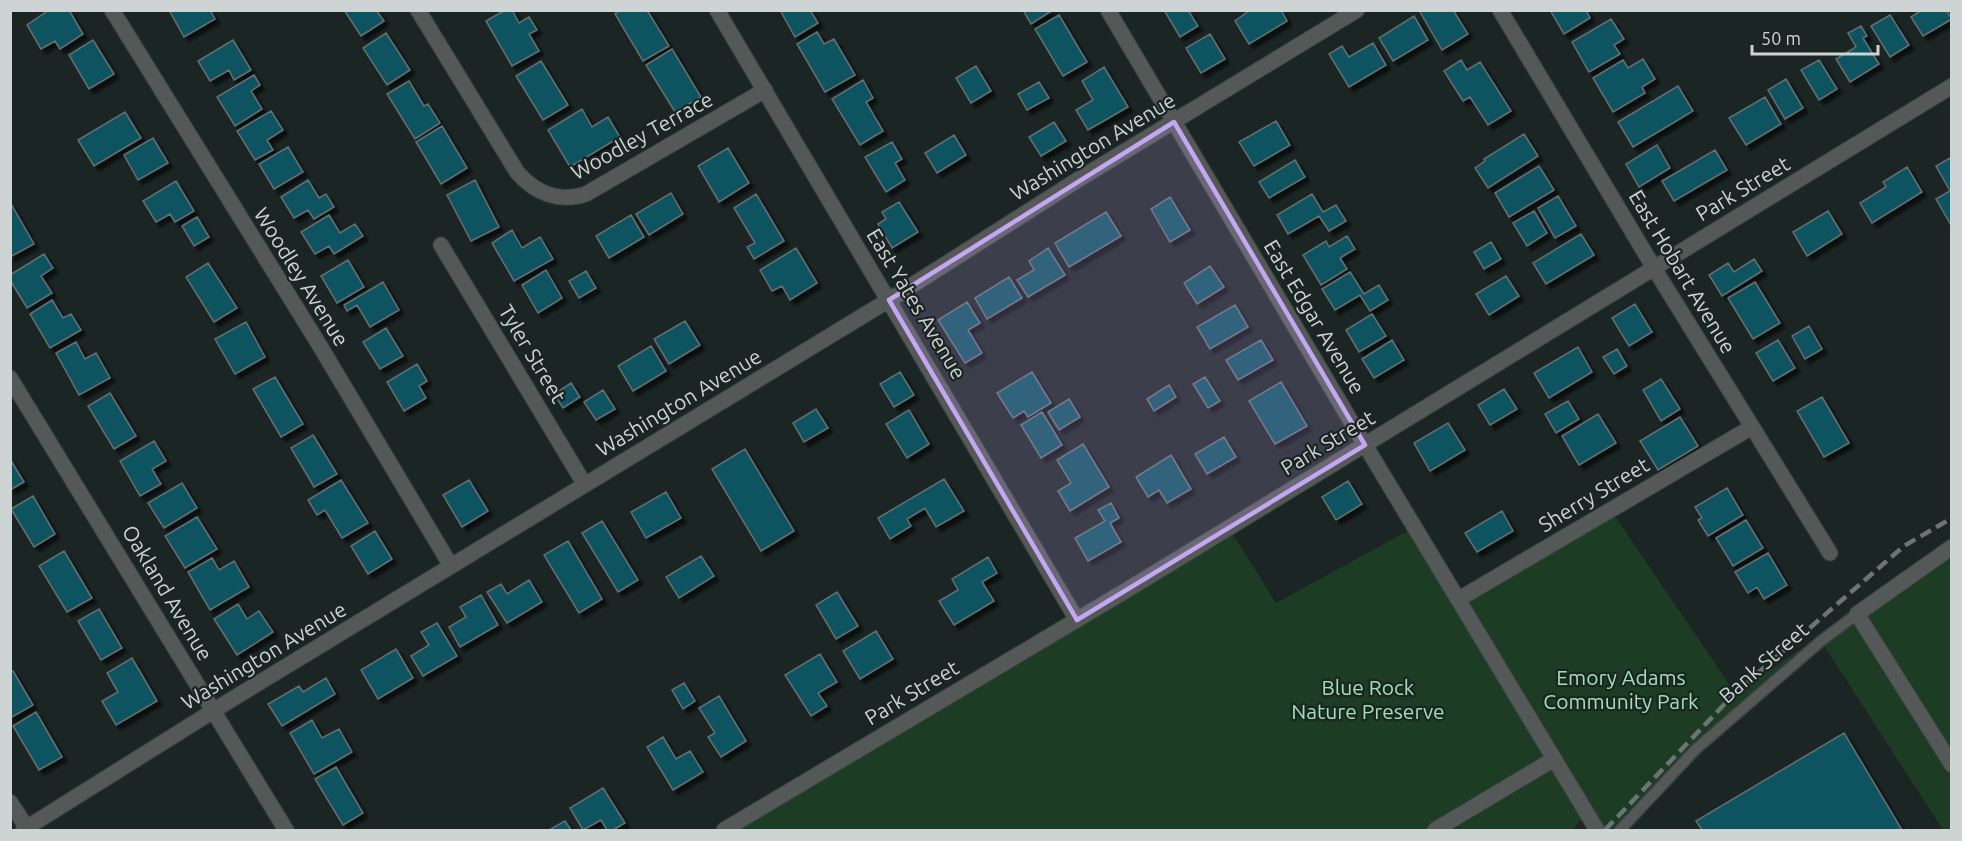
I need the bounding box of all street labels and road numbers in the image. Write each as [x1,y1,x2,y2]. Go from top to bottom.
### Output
street label: Woodley Terrace [567,86,717,184]
street label: Washington Avenue [1006,87,1179,205]
street label: Park Street [1691,151,1794,226]
street label: East Hobart Avenue [1625,185,1741,358]
street label: Woodley Avenue [250,203,354,350]
street label: East Yates Avenue [862,224,971,383]
street label: East Edgar Avenue [1260,235,1370,398]
street label: Tyler Street [494,300,571,407]
street label: Washington Avenue [592,343,765,461]
street label: Park Street [1276,405,1379,480]
street label: Sherry Street [1534,452,1653,536]
street label: Oakland Avenue [118,520,218,665]
street label: Washington Avenue [177,596,350,714]
street label: Bank Street [1714,617,1813,707]
street label: Park Street [860,655,963,730]

